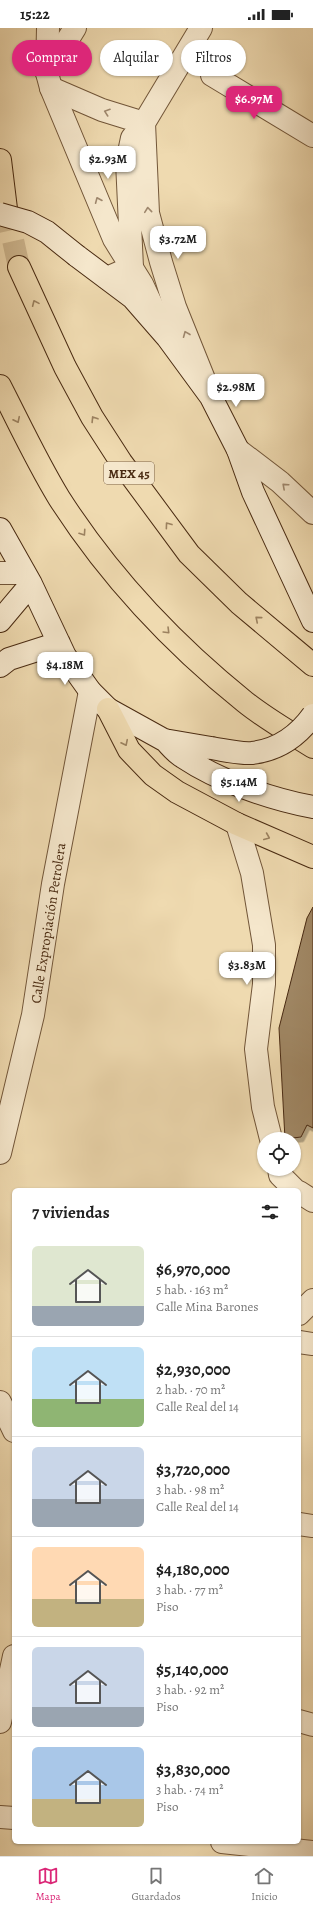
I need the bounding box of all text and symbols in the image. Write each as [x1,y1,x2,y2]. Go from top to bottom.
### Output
text: 15:22 [20,4,50,24]
chip: Comprar [12,40,92,76]
chip: Alquilar [100,40,173,76]
chip: Filtros [181,40,246,76]
pin: $6.97M [221,86,287,120]
text: $6.97M [235,90,273,107]
one-way arrow [103,108,110,116]
pin: $2.93M [75,146,141,180]
text: $2.93M [89,150,127,167]
one-way arrow [95,197,103,205]
one-way arrow [144,207,153,213]
pin: $3.72M [145,226,211,260]
text: $3.72M [159,230,197,247]
one-way arrow [32,300,40,308]
one-way arrow [183,331,191,338]
pin: $2.98M [203,374,269,408]
text: $2.98M [216,378,256,395]
one-way arrow [12,416,20,424]
one-way arrow [91,416,98,423]
road number: MEX 45 [104,462,154,484]
one-way arrow [282,483,290,491]
one-way arrow [166,523,173,530]
one-way arrow [78,528,85,535]
one-way arrow [255,617,262,624]
one-way arrow [162,626,170,634]
pin: $4.18M [32,652,98,686]
text: $4.18M [46,656,84,673]
one-way arrow [120,739,128,747]
pin: $5.14M [206,769,272,803]
text: $5.14M [221,773,257,790]
one-way arrow [262,832,270,840]
street label: Calle Expropiación Petrolera [26,841,71,1005]
pin: $3.83M [214,952,280,986]
text: $3.83M [228,956,266,973]
map controls [257,1132,301,1176]
button: locate [257,1132,301,1176]
text: 7 viviendas [32,1201,110,1224]
icon: filters [259,1201,281,1223]
text: $6,970,000 [156,1258,230,1281]
icon: home [64,1262,112,1310]
text: 5 hab. · 163 m² [156,1281,228,1298]
text: Calle Mina Barones [156,1298,259,1315]
text: $2,930,000 [156,1358,231,1381]
icon: home [64,1363,112,1411]
text: 2 hab. · 70 m² [156,1381,225,1398]
text: Calle Real del 14 [156,1398,239,1415]
text: $3,720,000 [156,1458,230,1481]
icon: home [64,1463,112,1511]
text: 3 hab. · 98 m² [156,1481,224,1498]
text: Calle Real del 14 [156,1498,239,1515]
text: $4,180,000 [156,1558,230,1581]
icon: home [64,1563,112,1611]
text: 3 hab. · 77 m² [156,1581,223,1598]
text: Piso [156,1598,178,1615]
text: $5,140,000 [156,1658,229,1681]
icon: home [64,1663,112,1711]
text: 3 hab. · 92 m² [156,1681,224,1698]
text: Piso [156,1698,178,1715]
text: $3,830,000 [156,1758,230,1781]
icon: home [64,1763,112,1811]
text: 3 hab. · 74 m² [156,1781,224,1798]
text: Piso [156,1798,178,1815]
tab: Mapa [35,1865,61,1904]
tab: Guardados [131,1865,181,1904]
tab: Inicio [251,1865,278,1904]

